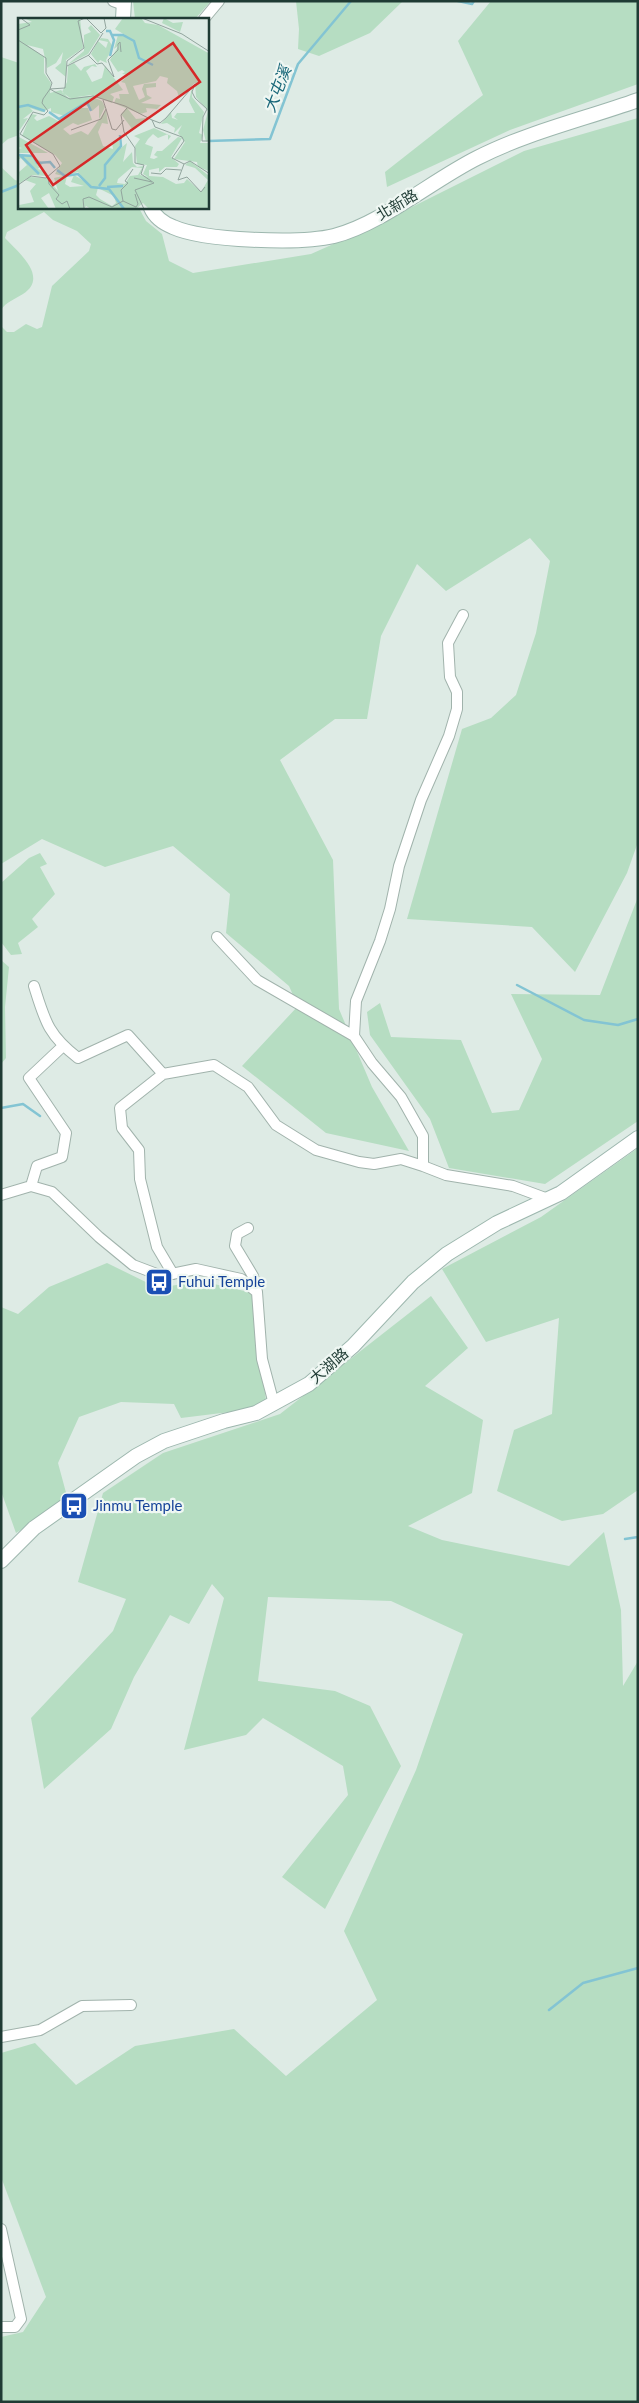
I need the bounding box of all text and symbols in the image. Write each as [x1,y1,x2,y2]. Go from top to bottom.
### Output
inset map [18,18,209,209]
water label: 大屯溪 [259,61,295,115]
street label: 北新路 [373,185,420,223]
bus stop icon: Fuhui Temple [144,1267,174,1297]
place label: Fuhui Temple [178,1272,265,1290]
street label: 大湖路 [305,1344,351,1387]
bus stop icon: Jinmu Temple [59,1491,89,1521]
place label: Jinmu Temple [93,1496,183,1514]

